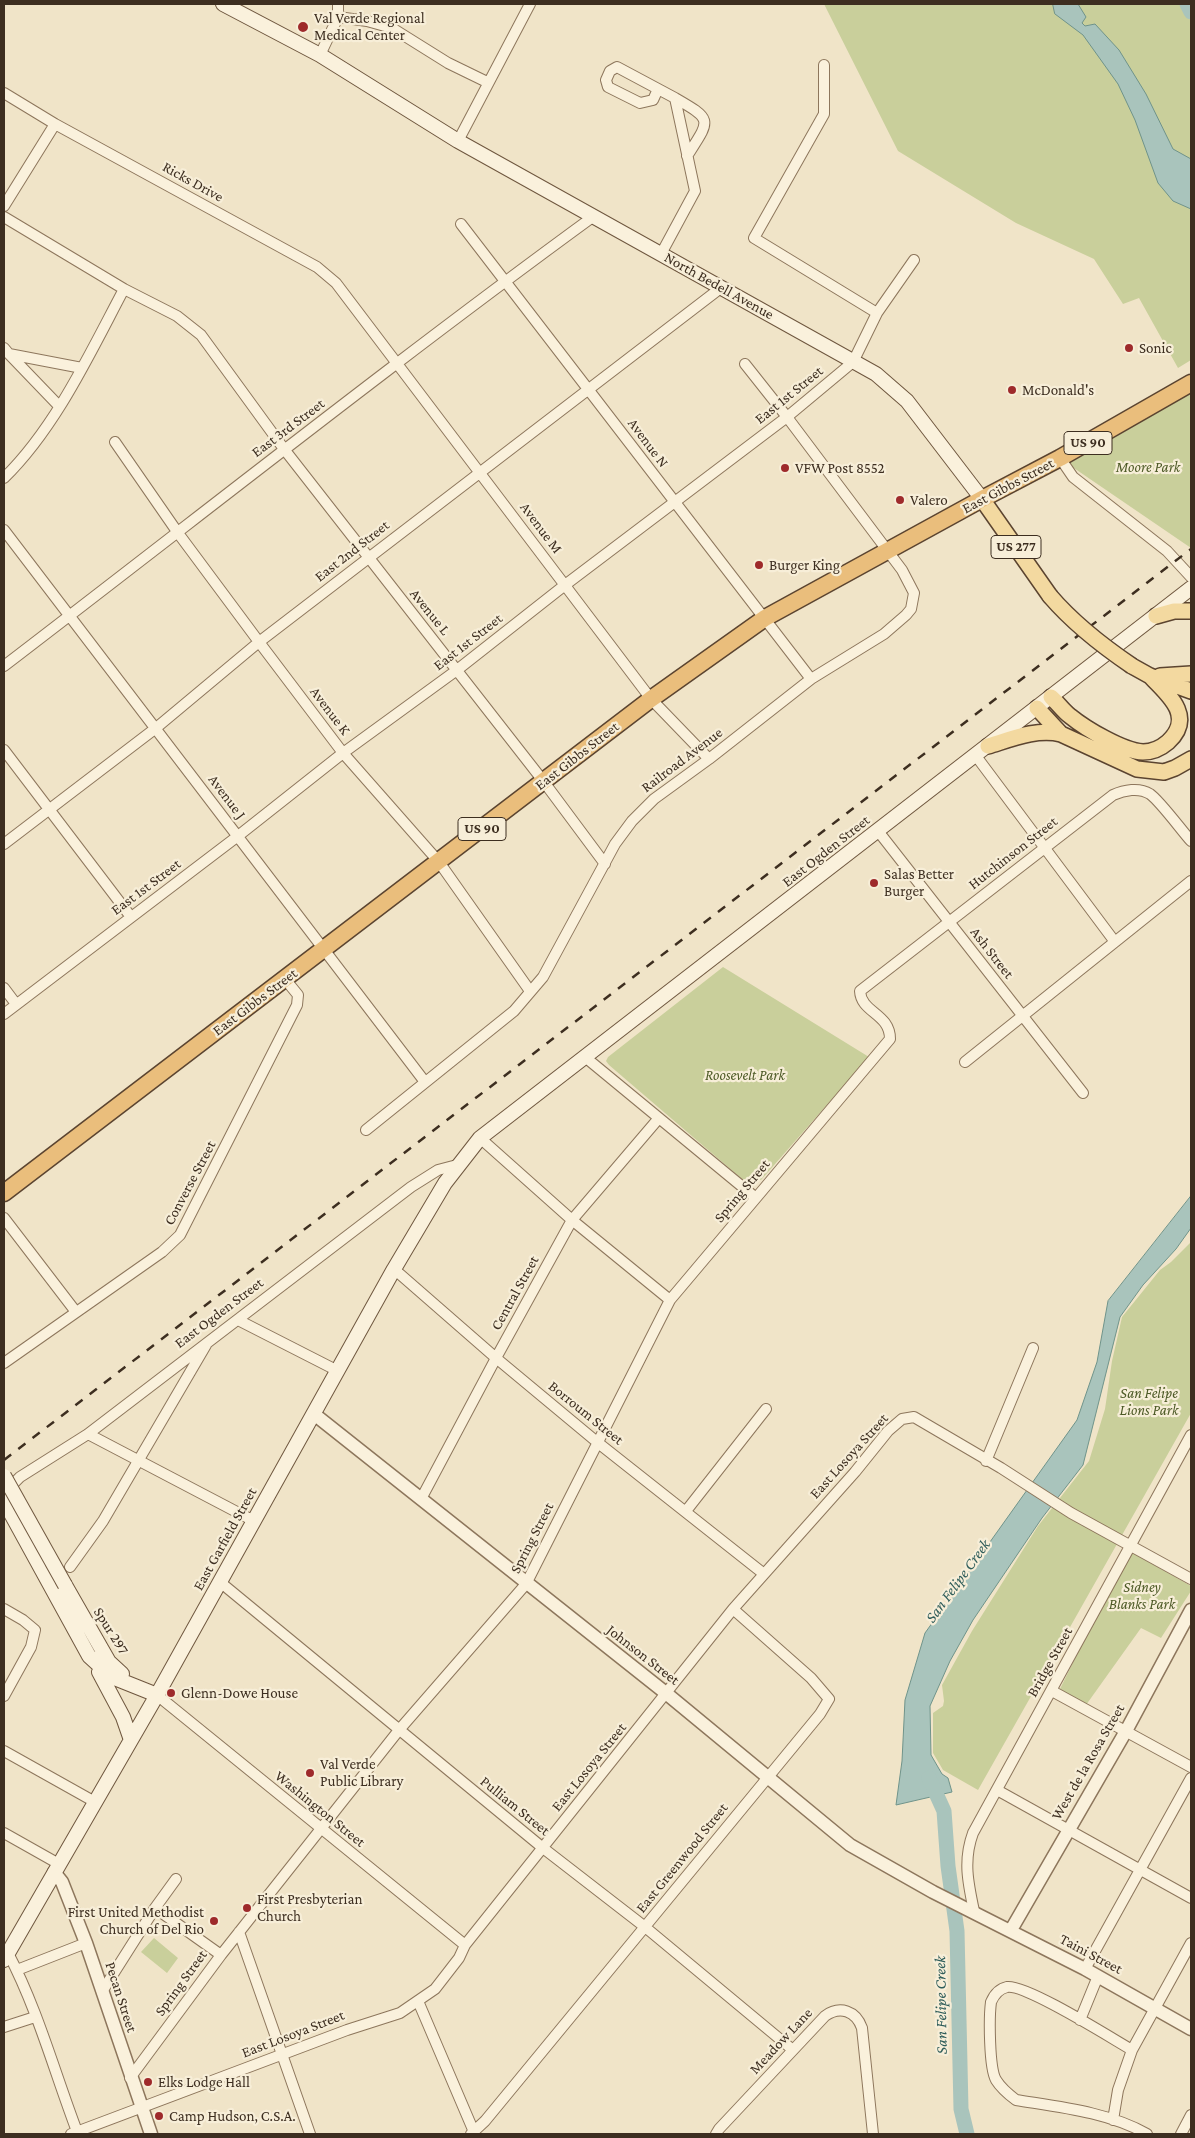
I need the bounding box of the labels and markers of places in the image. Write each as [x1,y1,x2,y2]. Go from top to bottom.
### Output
place label: Val Verde Regional Medical Center [314,9,425,44]
marker: Val Verde Regional Medical Center [296,20,310,34]
place label: Sonic [1139,339,1172,357]
marker: Sonic [1123,342,1135,354]
place label: McDonald's [1022,381,1094,399]
marker: McDonald's [1006,384,1018,396]
place label: VFW Post 8552 [795,459,885,477]
marker: VFW Post 8552 [779,462,791,474]
place label: Valero [910,491,948,509]
marker: Valero [894,494,906,506]
place label: Burger King [769,556,840,574]
marker: Burger King [753,559,765,571]
place label: Salas Better Burger [884,865,954,900]
marker: Salas Better Burger [868,877,880,889]
place label: Glenn-Dowe House [181,1684,298,1702]
marker: Glenn-Dowe House [165,1687,177,1699]
place label: Val Verde Public Library [320,1755,403,1790]
marker: Val Verde Public Library [304,1767,316,1779]
place label: First Presbyterian Church [257,1890,362,1925]
marker: First Presbyterian Church [241,1902,253,1914]
place label: First United Methodist Church of Del Rio [68,1903,204,1938]
marker: First United Methodist Church of Del Rio [208,1915,220,1927]
place label: Elks Lodge Hall [158,2073,250,2091]
marker: Elks Lodge Hall [142,2076,154,2088]
place label: Camp Hudson, C.S.A. [169,2107,296,2125]
marker: Camp Hudson, C.S.A. [153,2110,165,2122]

